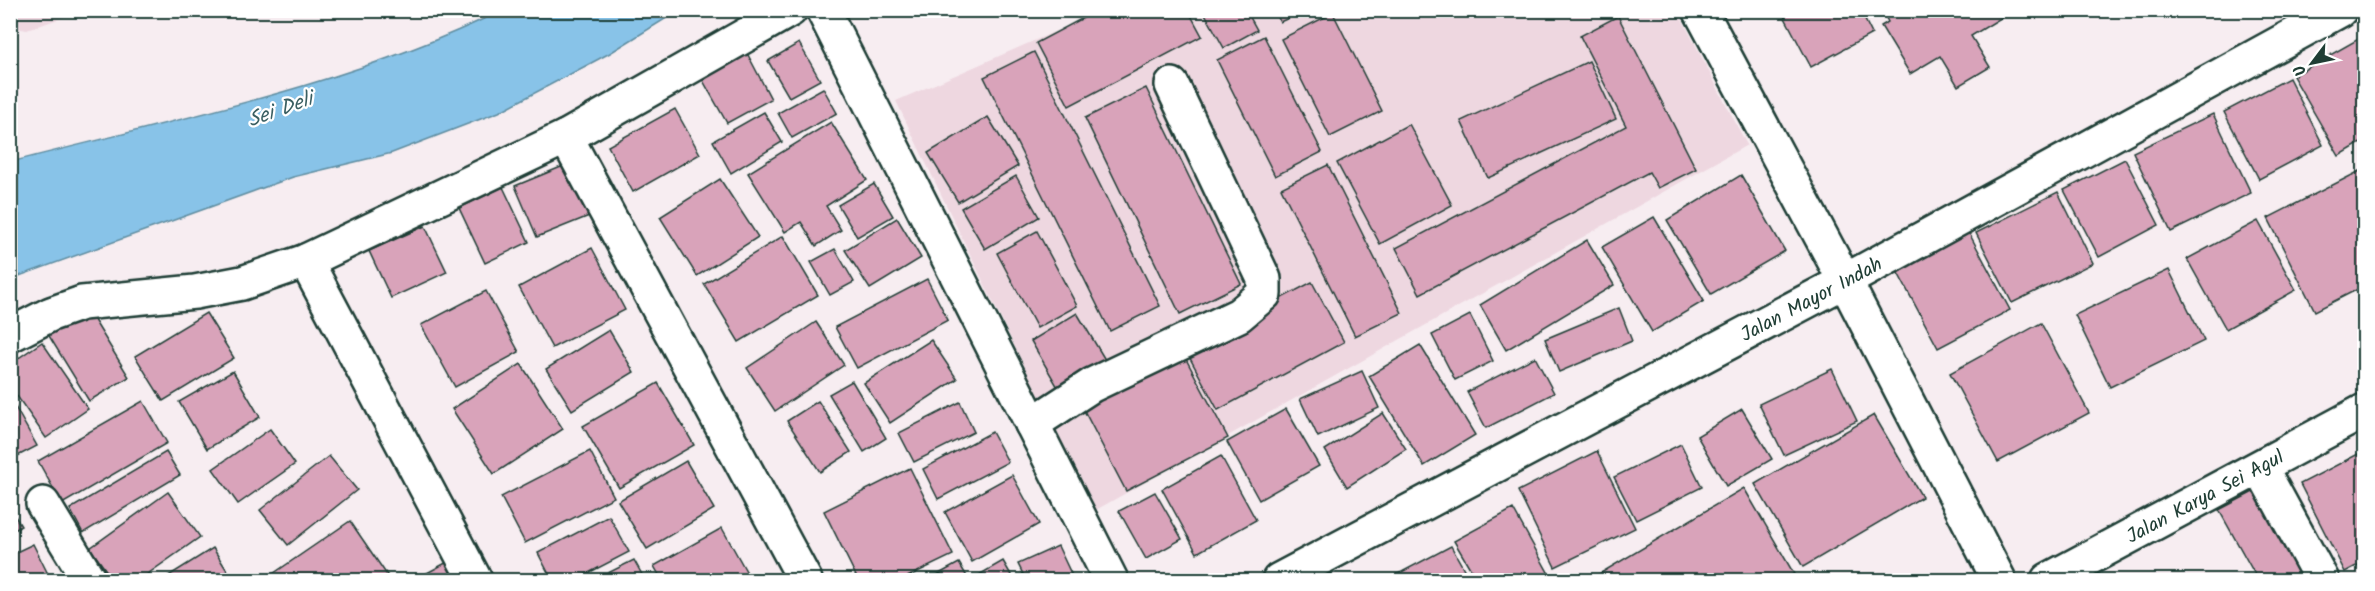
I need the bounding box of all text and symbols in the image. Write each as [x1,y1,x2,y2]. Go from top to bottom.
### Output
north arrow [2282,33,2342,93]
text: U [2287,59,2314,81]
water label: Sei Deli [243,82,321,137]
street label: Jalan Mayor Indah [1735,249,1889,351]
street label: Jalan Karya Sei Agul [2121,442,2291,553]

